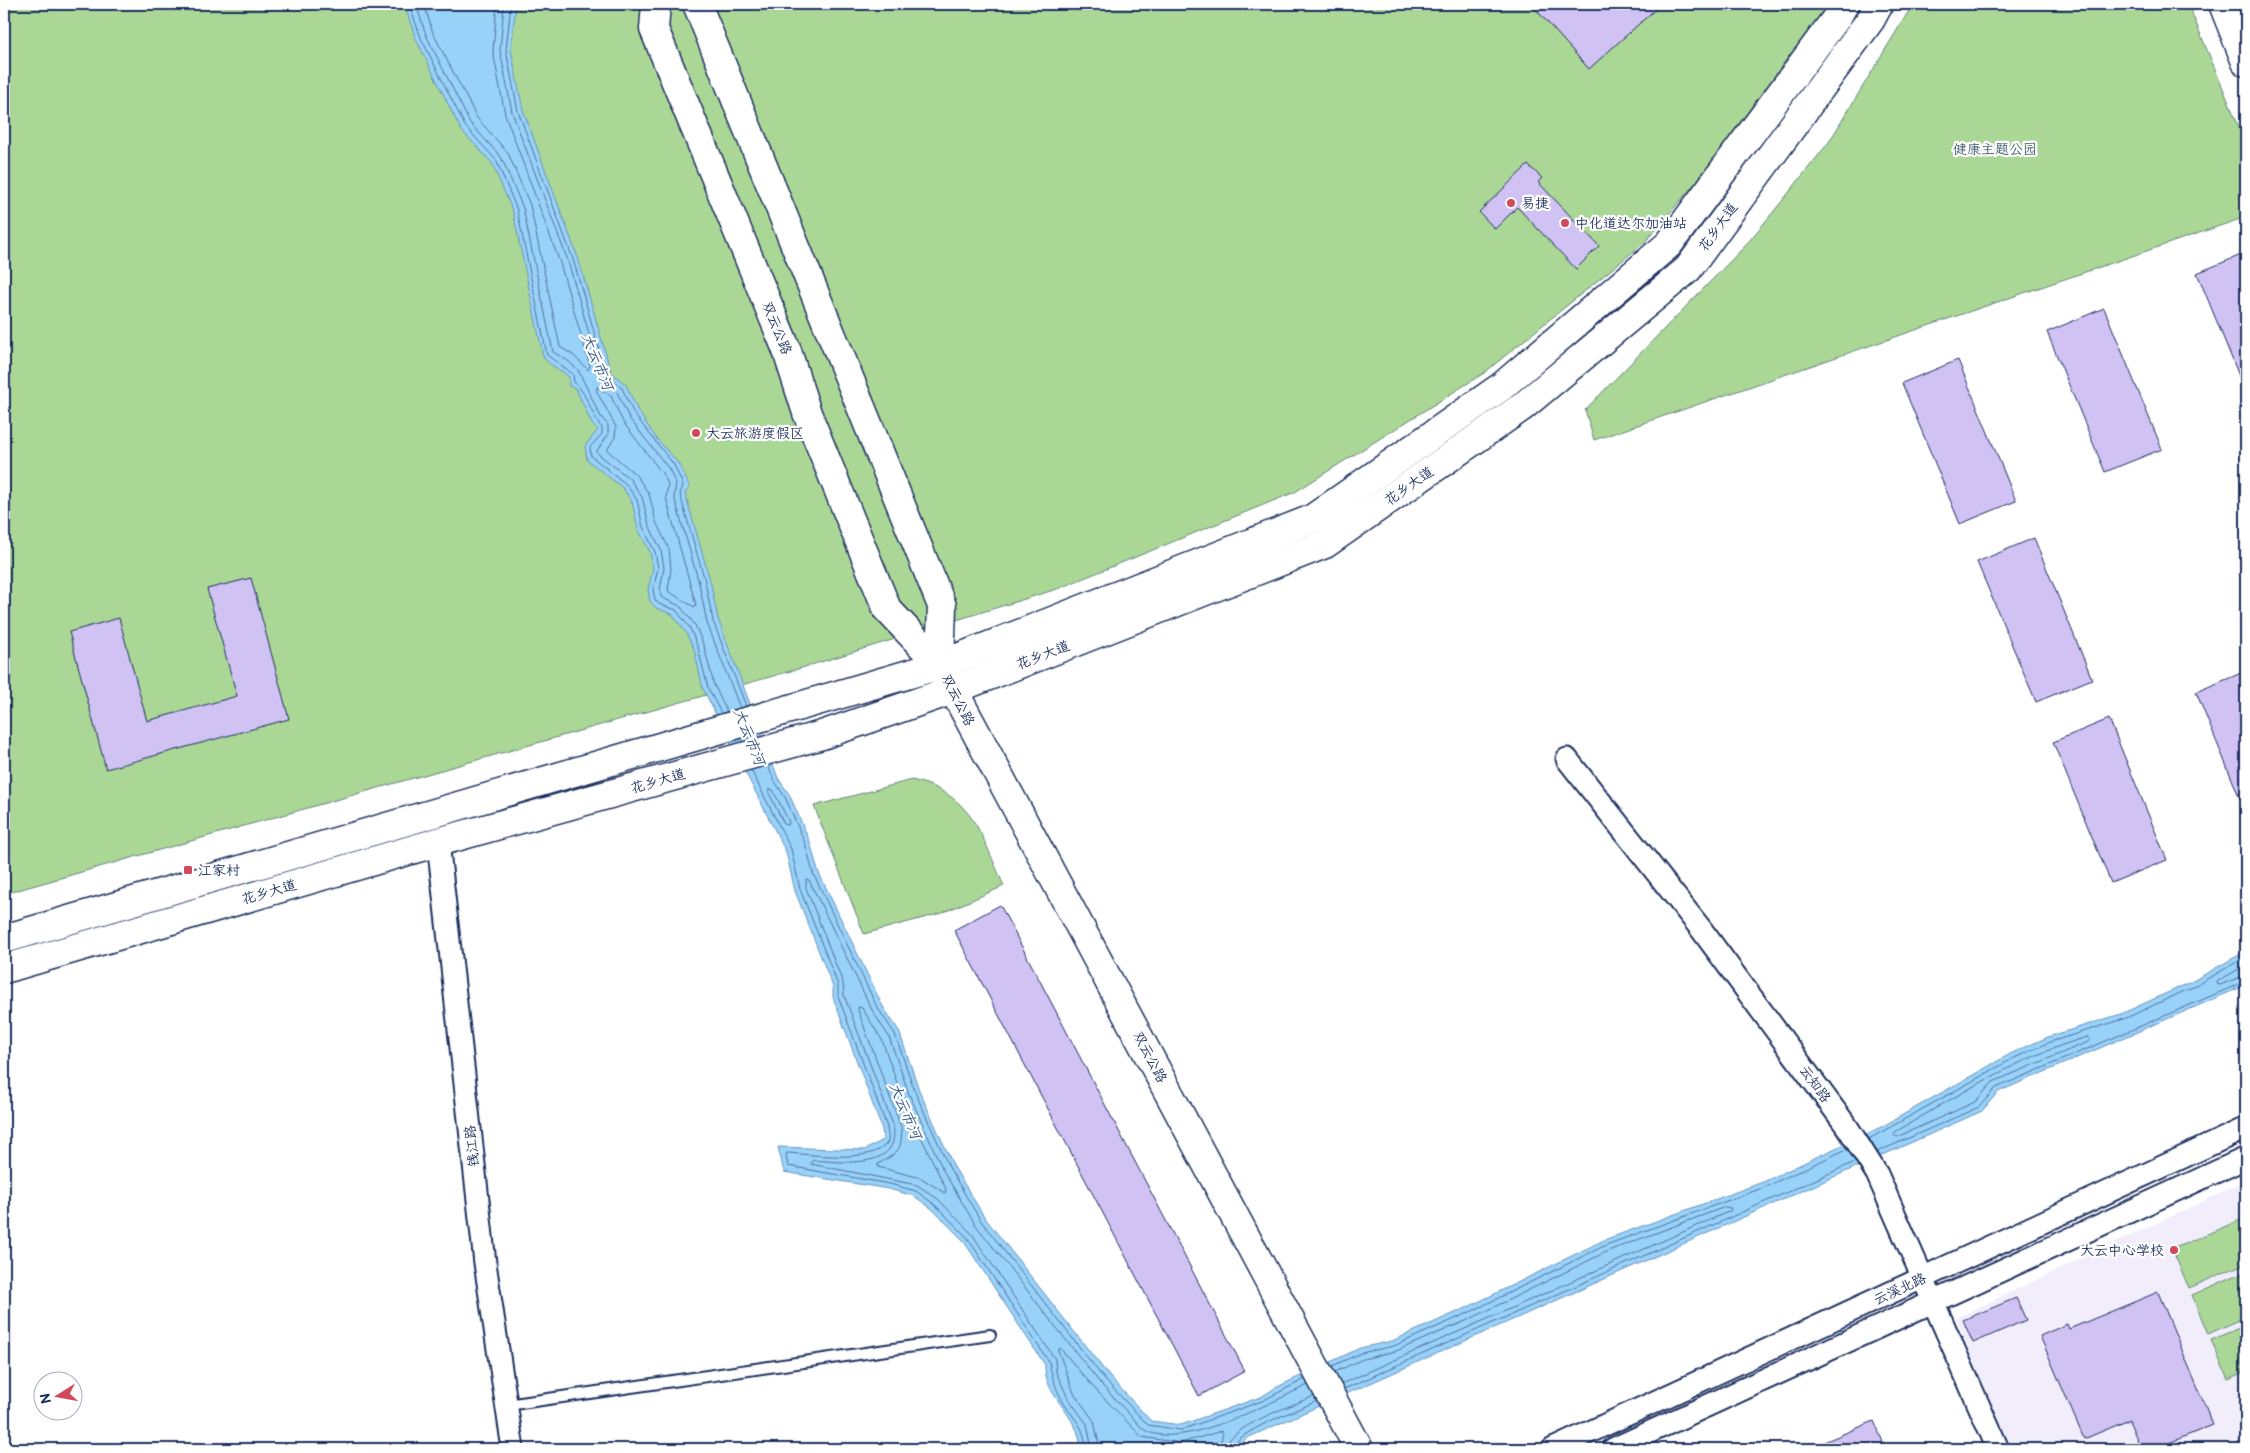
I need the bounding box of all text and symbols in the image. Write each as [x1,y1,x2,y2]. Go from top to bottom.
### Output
park label: 健康主题公园 [1953,141,2037,158]
place label: 易捷 [1521,195,1549,212]
marker: 易捷 [1505,197,1517,209]
street label: 花乡大道 [1695,199,1741,255]
place label: 中化道达尔加油站 [1575,215,1687,232]
marker: 中化道达尔加油站 [1559,217,1571,229]
street label: 双云公路 [759,299,795,357]
water label: 大云市河 [577,331,618,396]
place label: 大云旅游度假区 [706,425,804,442]
marker: 大云旅游度假区 [690,427,702,439]
street label: 花乡大道 [1381,463,1437,509]
street label: 花乡大道 [1014,637,1072,673]
street label: 双云公路 [938,671,978,729]
water label: 大云市河 [729,706,770,771]
street label: 花乡大道 [629,765,687,797]
place label: 江家村 [198,862,240,879]
marker: 江家村 [182,864,194,876]
street label: 花乡大道 [240,876,298,908]
street label: 双云公路 [1129,1028,1171,1086]
street label: 云知路 [1796,1062,1834,1106]
water label: 大云市河 [885,1080,927,1145]
street label: 钱江路 [461,1124,483,1168]
place label: 大云中心学校 [2080,1242,2164,1259]
marker: 大云中心学校 [2168,1244,2180,1256]
street label: 云溪北路 [1871,1269,1929,1309]
north arrow [32,1370,82,1420]
text: N [36,1392,55,1405]

